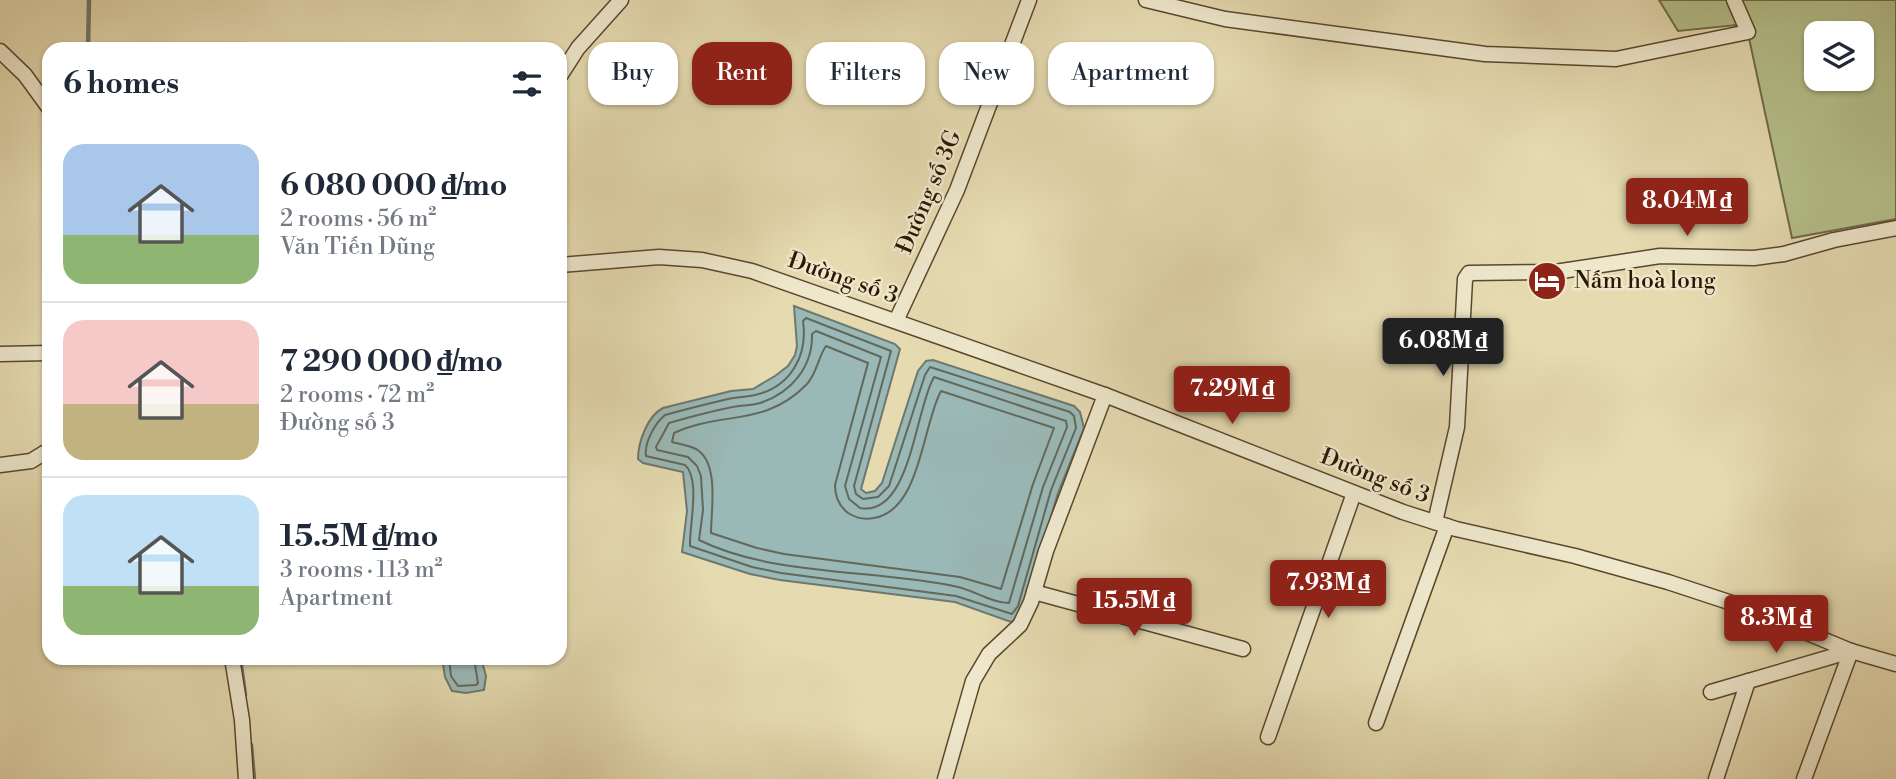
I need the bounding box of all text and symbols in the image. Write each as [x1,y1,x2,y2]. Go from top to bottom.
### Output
map controls [1804,21,1874,91]
button: layers [1804,21,1874,91]
chip: Buy [588,42,678,105]
chip: Rent [692,42,792,105]
chip: Filters [806,42,925,105]
chip: New [939,42,1034,105]
chip: Apartment [1048,42,1214,105]
text: 6 homes [63,65,179,103]
icon: filters [508,65,546,103]
street label: Đường số 3G [890,126,968,258]
text: 6 080 000 ₫/mo [280,167,508,205]
icon: home [119,172,203,256]
pin: 8.04M ₫ [1622,178,1752,238]
text: 8.04M ₫ [1642,187,1732,215]
text: 2 rooms · 56 m² [280,205,436,233]
text: Văn Tiến Dũng [280,233,435,261]
street label: Đường số 3 [784,246,902,310]
hotel icon: Nấm hoà long [1526,260,1568,302]
place label: Nấm hoà long [1574,267,1716,295]
pin: 6.08M ₫ [1378,318,1508,378]
text: 6.08M ₫ [1399,327,1487,355]
text: 7 290 000 ₫/mo [280,343,503,381]
icon: home [119,348,203,432]
pin: 7.29M ₫ [1167,366,1297,426]
text: 7.29M ₫ [1190,375,1274,403]
text: 2 rooms · 72 m² [280,381,434,409]
text: Đường số 3 [280,409,395,437]
street label: Đường số 3 [1316,442,1434,510]
text: 15.5M ₫/mo [280,518,438,556]
icon: home [119,523,203,607]
text: 3 rooms · 113 m² [280,556,443,584]
pin: 7.93M ₫ [1263,560,1393,620]
text: 7.93M ₫ [1286,569,1370,597]
pin: 15.5M ₫ [1069,578,1199,638]
text: Apartment [280,584,393,612]
text: 15.5M ₫ [1093,587,1175,615]
pin: 8.3M ₫ [1719,596,1833,655]
text: 8.3M ₫ [1740,604,1812,632]

